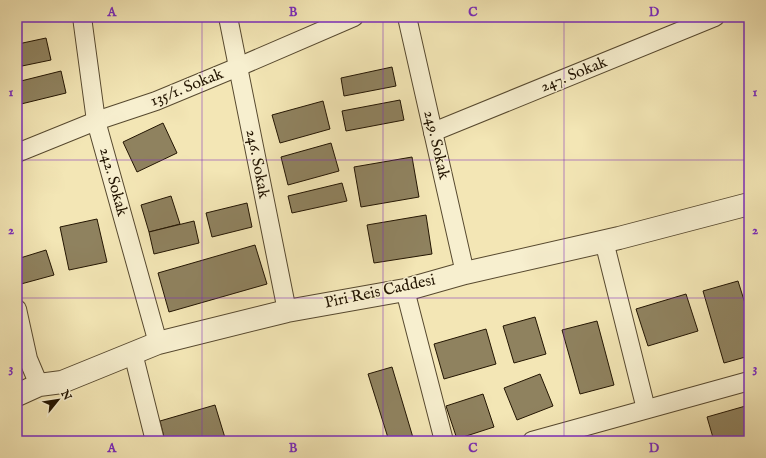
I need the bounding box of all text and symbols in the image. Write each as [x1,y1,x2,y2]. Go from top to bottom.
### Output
text: A [107,4,118,21]
text: B [289,4,298,21]
text: C [468,4,478,21]
text: D [649,4,660,21]
street label: 247. Sokak [538,52,611,97]
street label: 135/1. Sokak [148,64,227,112]
text: 1 [9,84,14,101]
text: 1 [753,84,758,101]
street label: 249. Sokak [418,109,454,182]
street label: 246. Sokak [241,128,274,201]
street label: 242. Sokak [94,145,132,219]
text: 2 [8,222,14,239]
text: 2 [752,222,758,239]
street label: Piri Reis Caddesi [323,271,437,313]
text: 3 [9,360,14,377]
text: 3 [753,360,758,377]
north arrow [38,380,78,420]
text: N [57,387,74,404]
text: A [107,440,118,457]
text: B [289,440,298,457]
text: C [468,440,478,457]
text: D [649,440,660,457]

